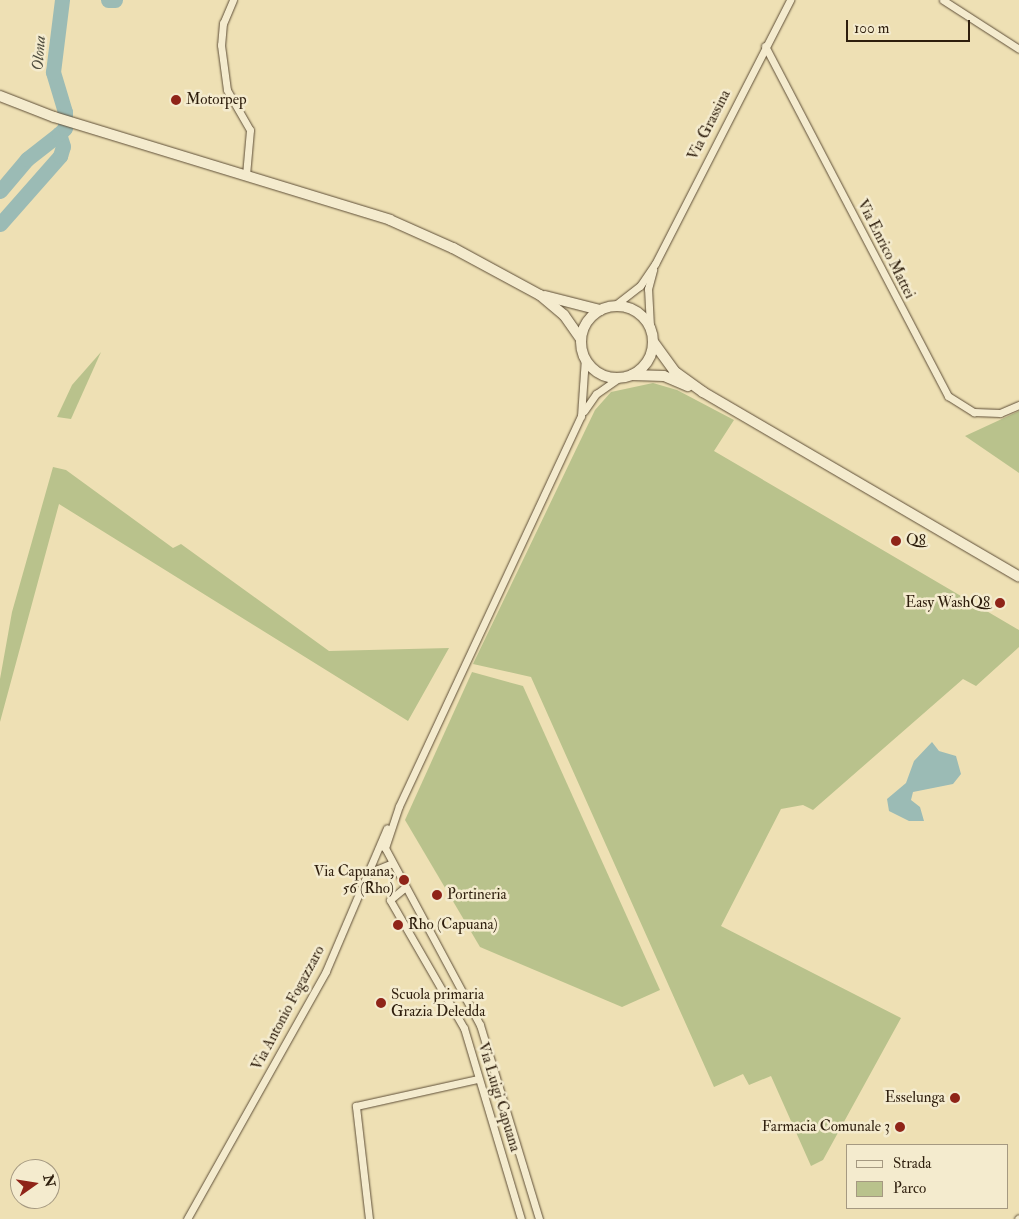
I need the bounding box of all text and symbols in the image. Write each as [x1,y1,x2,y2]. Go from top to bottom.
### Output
scale bar [849,10,973,42]
text: 100 m [854,19,889,38]
water label: Olona [28,35,50,71]
street label: Via Grassina [684,87,734,163]
place label: Motorpep [186,91,246,109]
marker: Motorpep [170,94,182,106]
street label: Via Enrico Mattei [853,196,919,302]
place label: Q8 [906,532,926,550]
marker: Q8 [890,535,902,547]
place label: Easy WashQ8 [905,594,990,612]
marker: Easy WashQ8 [994,597,1006,609]
place label: Via Capuana, 56 (Rho) [314,862,394,897]
marker: Via Capuana, 56 (Rho) [398,874,410,886]
place label: Portineria [447,886,507,904]
marker: Portineria [431,889,443,901]
place label: Rho (Capuana) [408,916,498,934]
marker: Rho (Capuana) [392,919,404,931]
street label: Via Antonio Fogazzaro [248,943,328,1073]
place label: Scuola primaria Grazia Deledda [391,985,485,1020]
marker: Scuola primaria Grazia Deledda [375,997,387,1009]
street label: Via Luigi Capuana [474,1040,524,1154]
place label: Esselunga [885,1089,945,1107]
marker: Esselunga [949,1092,961,1104]
place label: Farmacia Comunale 3 [762,1118,890,1136]
marker: Farmacia Comunale 3 [894,1121,906,1133]
legend [846,1144,1009,1209]
text: Strada [893,1154,932,1173]
north arrow [10,1159,60,1209]
text: N [39,1173,59,1189]
text: Parco [893,1179,926,1198]

